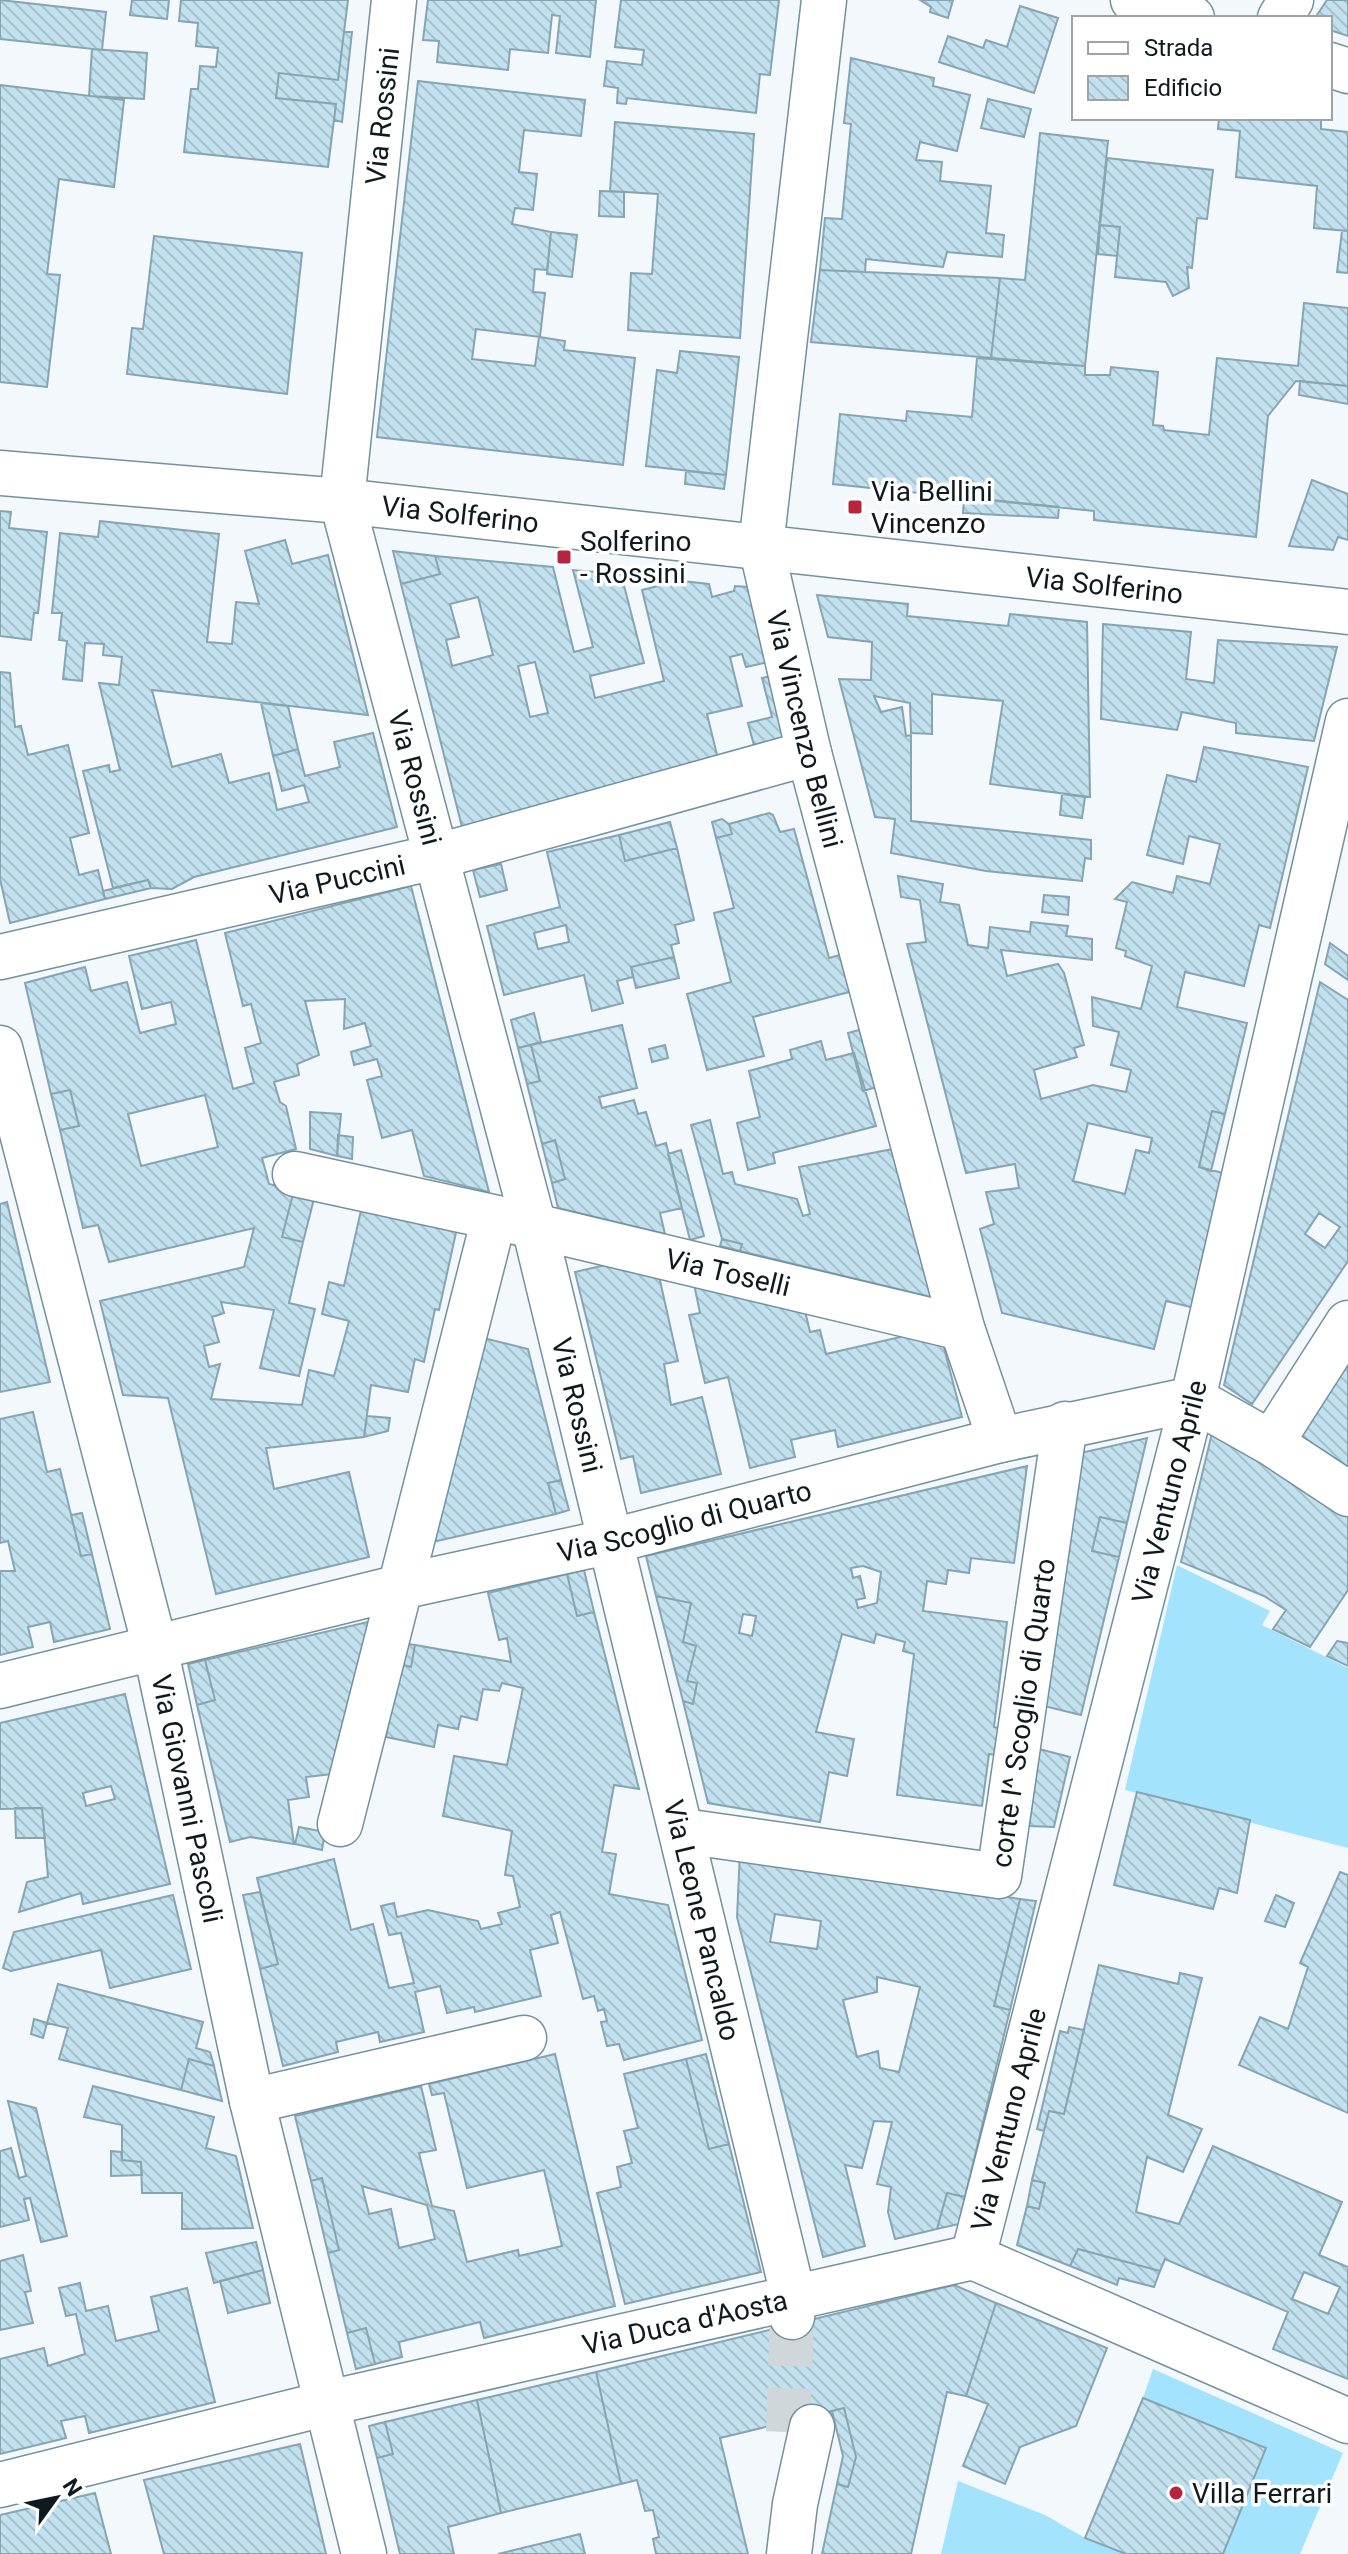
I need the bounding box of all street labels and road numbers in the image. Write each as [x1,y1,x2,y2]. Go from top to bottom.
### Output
street label: Via Rossini [359,46,406,186]
street label: Via Solferino [380,489,541,540]
street label: Via Solferino [1024,561,1185,611]
street label: Via Vincenzo Bellini [759,607,850,852]
street label: Via Rossini [381,707,448,849]
street label: Via Puccini [266,848,408,912]
street label: Via Toselli [662,1242,794,1304]
street label: Via Rossini [545,1334,609,1476]
street label: Via Ventuno Aprile [1125,1377,1214,1607]
street label: Via Scoglio di Quarto [554,1474,815,1569]
street label: corte I^ Scoglio di Quarto [984,1556,1062,1870]
street label: Via Giovanni Pascoli [144,1672,230,1926]
street label: Via Leone Pancaldo [657,1797,747,2044]
street label: Via Ventuno Aprile [964,2004,1053,2235]
street label: Via Duca d'Aosta [579,2283,791,2362]

